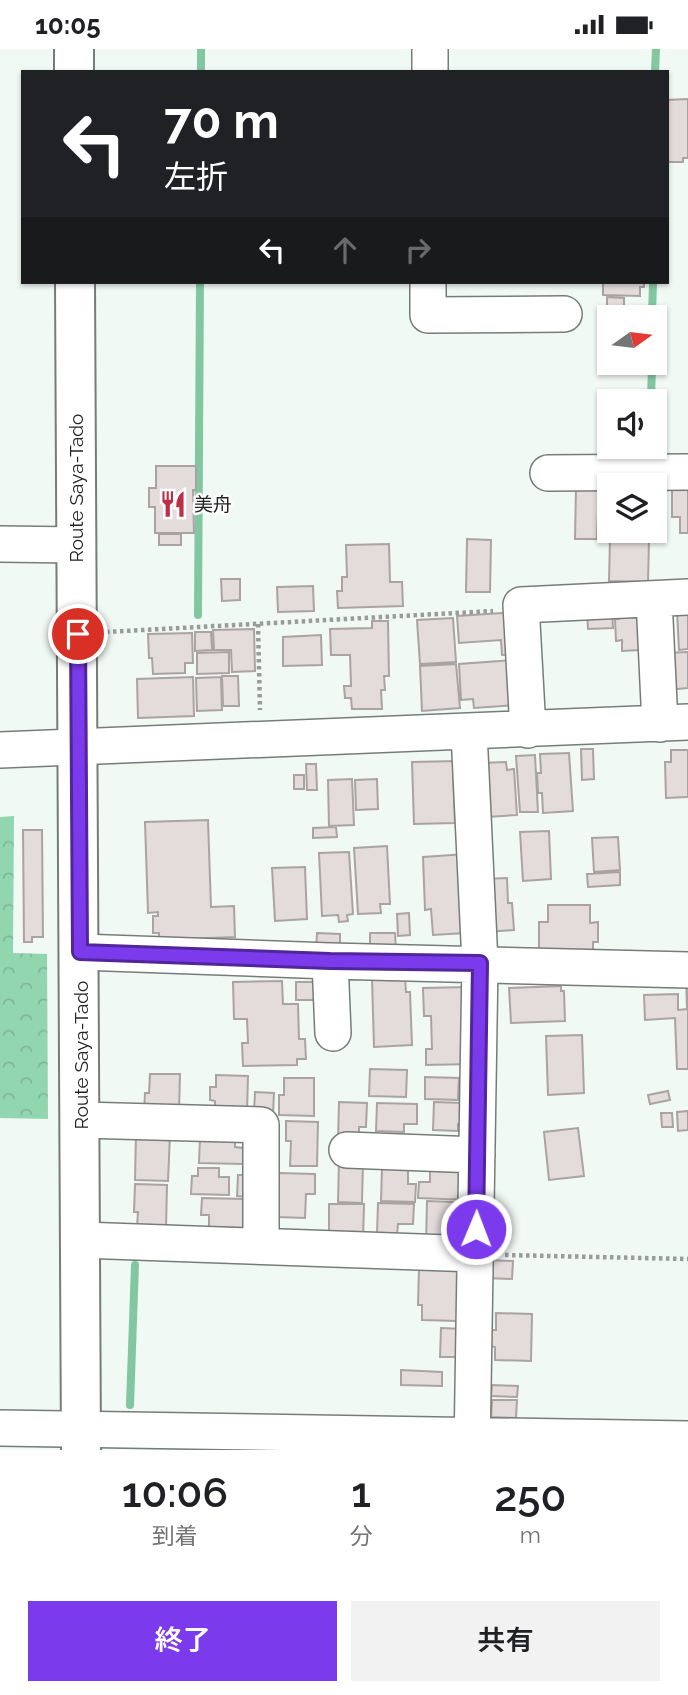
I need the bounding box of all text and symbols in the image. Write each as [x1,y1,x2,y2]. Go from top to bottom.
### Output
text: 10:05 [35,10,101,40]
text: 70 m [164,92,279,149]
icon: left [49,98,140,189]
text: 左折 [164,158,228,195]
icon: left [253,231,291,269]
icon: ahead [326,231,364,269]
icon: right [399,231,437,269]
north arrow [597,305,667,375]
map controls [597,305,667,543]
button: sound [597,389,667,459]
street label: Route Saya-Tado [65,414,87,562]
button: layers [597,473,667,543]
restaurant icon: 美舟 [158,489,188,519]
place label: 美舟 [194,493,232,515]
pin [48,604,108,664]
icon: arrive [59,615,97,653]
street label: Route Saya-Tado [70,981,92,1129]
position arrow [439,1192,513,1266]
text: 10:06 [122,1468,228,1517]
text: 1 [351,1468,371,1517]
text: 250 [494,1472,566,1521]
text: m [520,1521,541,1548]
text: 到着 [152,1522,198,1549]
text: 分 [350,1522,373,1549]
button: 終了 [28,1601,337,1681]
button: 共有 [351,1601,660,1681]

